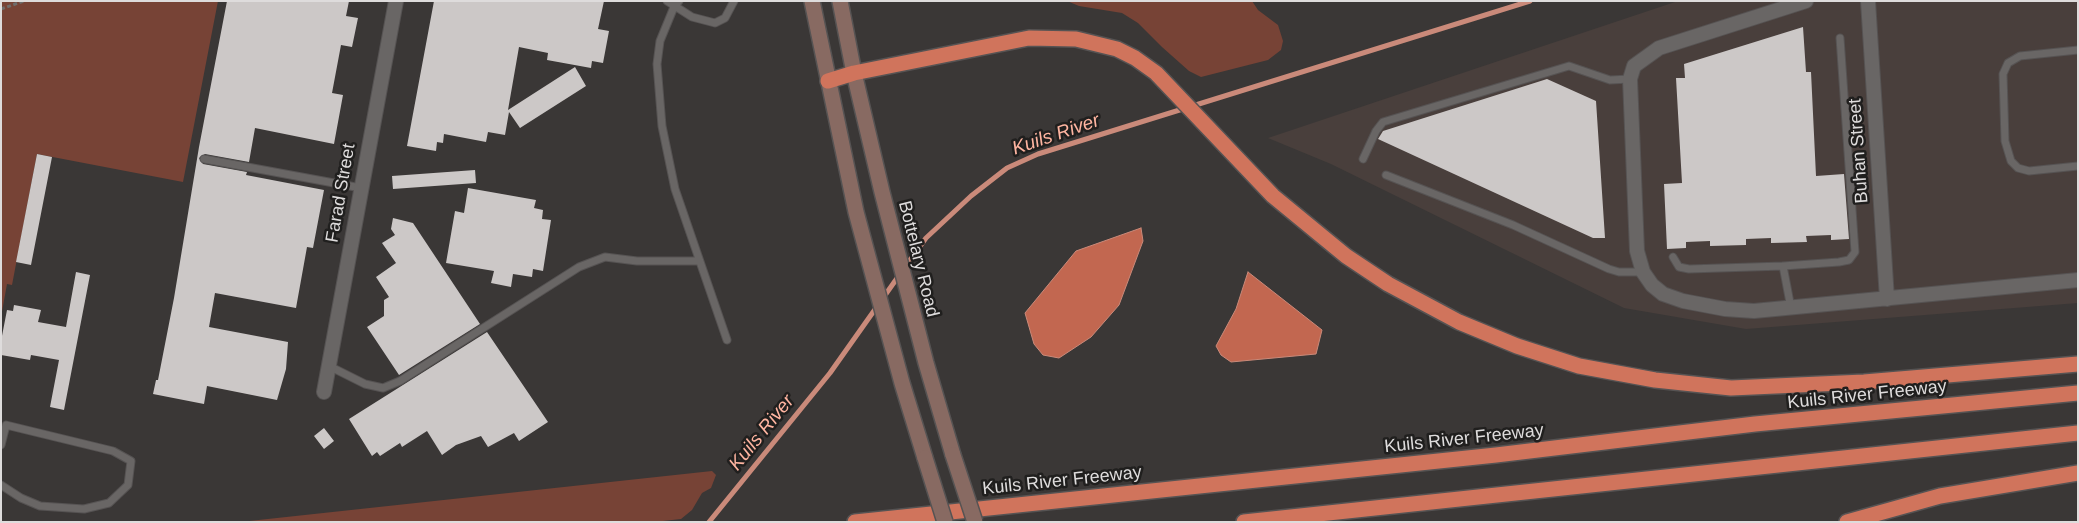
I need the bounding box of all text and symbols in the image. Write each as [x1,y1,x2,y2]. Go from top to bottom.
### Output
street label: Buhan Street [1845,98,1873,204]
water label: Kuils River [1009,109,1103,161]
street label: Farad Street [322,142,360,244]
street label: Bottelary Road [893,199,943,319]
street label: Kuils River Freeway [1786,376,1948,414]
water label: Kuils River [725,391,799,475]
street label: Kuils River Freeway [1383,420,1545,458]
street label: Kuils River Freeway [981,462,1143,500]

